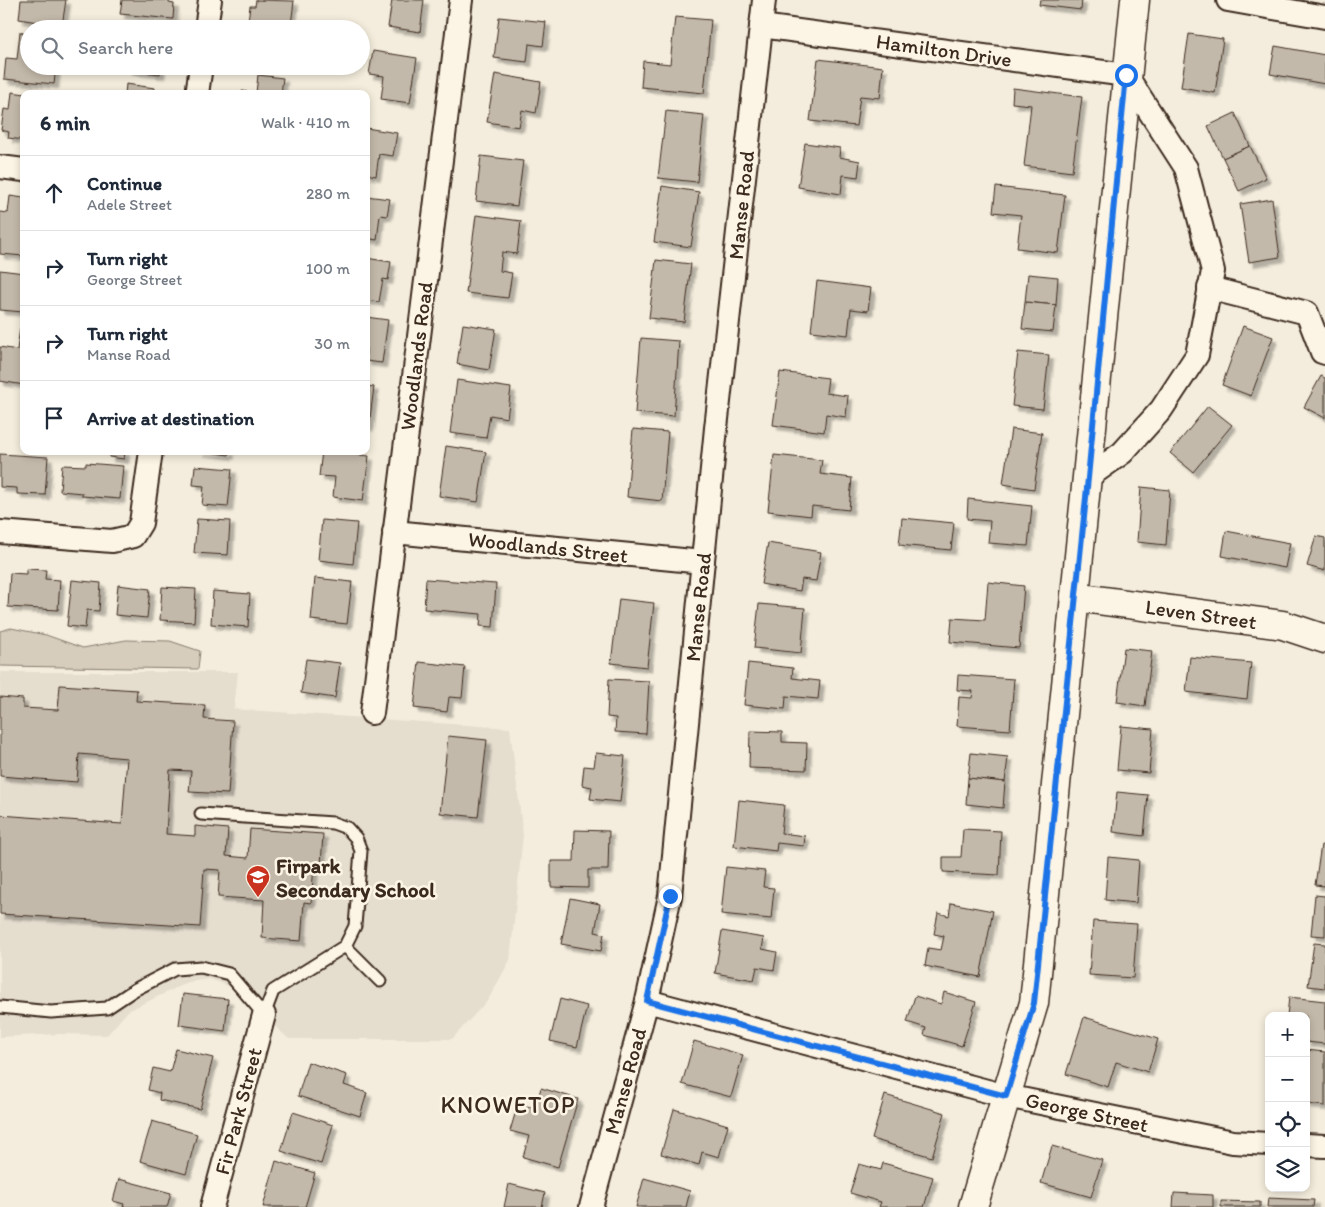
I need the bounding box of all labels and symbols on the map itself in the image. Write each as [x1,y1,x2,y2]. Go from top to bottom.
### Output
street label: Hamilton Drive [875,28,1013,72]
route start [1115,64,1138,87]
street label: Manse Road [723,149,759,261]
street label: Woodlands Road [394,280,438,432]
street label: Woodlands Street [467,526,629,568]
street label: Manse Road [680,551,716,663]
street label: Leven Street [1144,594,1258,634]
place label: Firpark Secondary School [276,853,436,903]
school or university icon: Firpark Secondary School [245,864,271,898]
route end [659,885,682,908]
street label: Manse Road [599,1024,651,1137]
street label: Fir Park Street [209,1045,267,1177]
street label: George Street [1023,1087,1151,1137]
district label: KNOWETOP [441,1090,575,1119]

